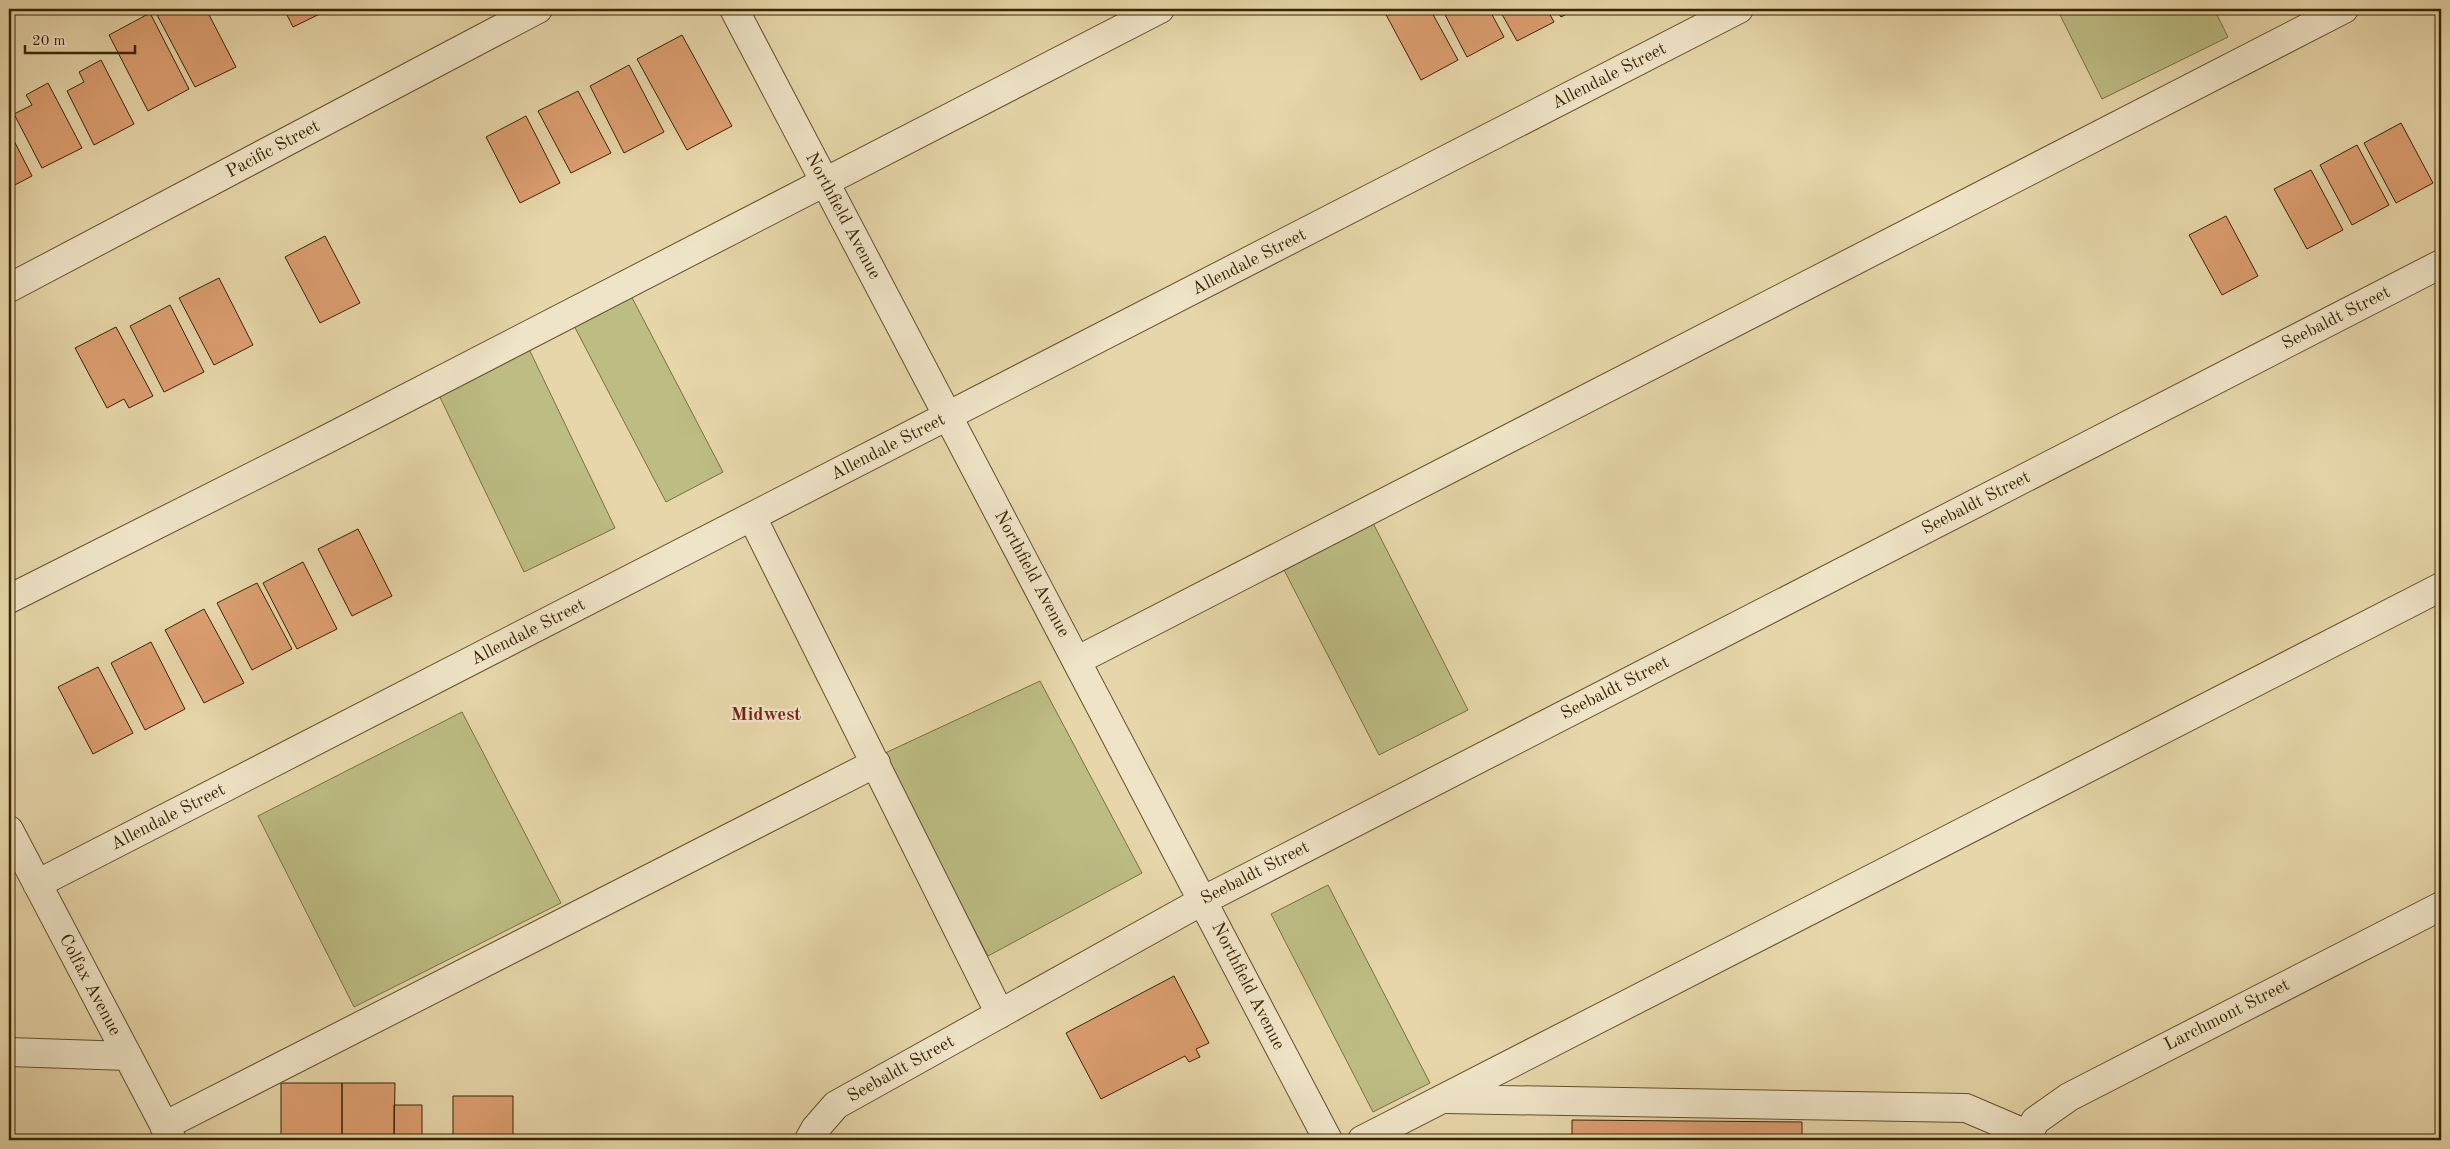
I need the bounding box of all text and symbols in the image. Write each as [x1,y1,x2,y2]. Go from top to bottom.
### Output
scale bar [25,22,135,54]
text: 20 m [32,34,66,49]
street label: Allendale Street [1549,39,1669,113]
street label: Pacific Street [223,117,323,181]
street label: Northfield Avenue [802,150,884,282]
street label: Allendale Street [1189,225,1309,299]
street label: Seebaldt Street [2279,283,2393,353]
street label: Allendale Street [828,410,948,484]
street label: Seebaldt Street [1919,468,2033,538]
street label: Northfield Avenue [991,508,1073,640]
street label: Allendale Street [468,595,588,669]
street label: Seebaldt Street [1558,653,1672,723]
district label: Midwest [731,706,801,725]
street label: Allendale Street [108,780,228,854]
street label: Seebaldt Street [1198,838,1312,908]
street label: Northfield Avenue [1208,919,1288,1053]
street label: Colfax Avenue [56,931,124,1039]
street label: Larchmont Street [2161,976,2293,1054]
street label: Seebaldt Street [845,1032,957,1106]

